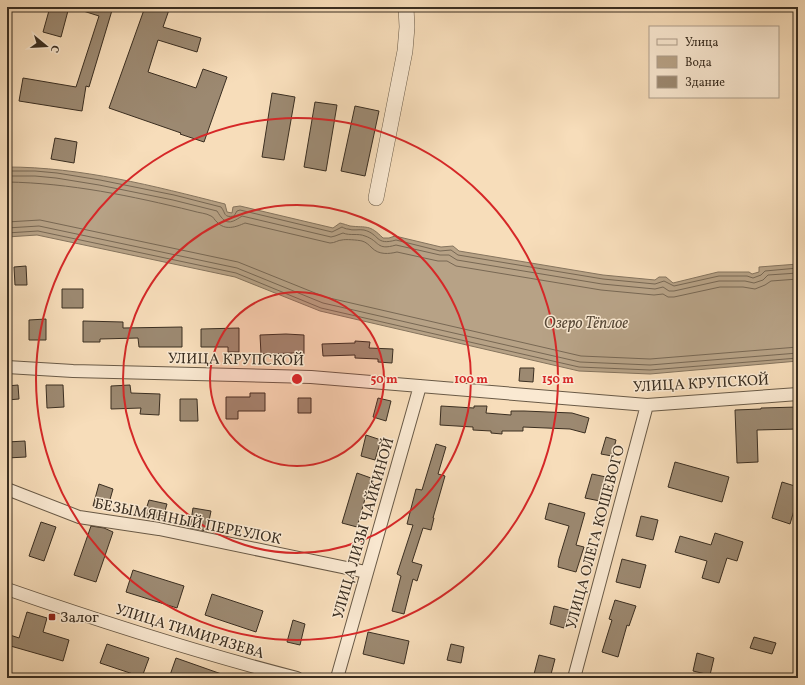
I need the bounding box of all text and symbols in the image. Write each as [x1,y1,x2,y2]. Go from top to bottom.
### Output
north arrow [26,26,66,66]
legend [649,26,779,98]
text: Улица [685,35,718,51]
text: С [46,43,62,54]
text: Вода [685,55,712,71]
text: Здание [685,75,725,91]
water label: Озеро Тёплое [544,313,628,335]
street label: УЛИЦА КРУПСКОЙ [168,349,304,372]
street label: УЛИЦА КРУПСКОЙ [632,370,770,399]
centre of rings [290,372,304,386]
text: 50 m [370,372,398,388]
text: 100 m [454,372,488,388]
text: 150 m [542,372,574,388]
street label: УЛИЦА ЛИЗЫ ЧАЙКИНОЙ [328,435,400,622]
street label: УЛИЦА ОЛЕГА КОШЕВОГО [562,443,631,632]
street label: БЕЗЫМЯННЫЙ ПЕРЕУЛОК [92,494,283,551]
street label: УЛИЦА ТИМИРЯЗЕВА [112,600,267,665]
place label: Залог [60,608,99,629]
marker: Залог [47,612,57,622]

